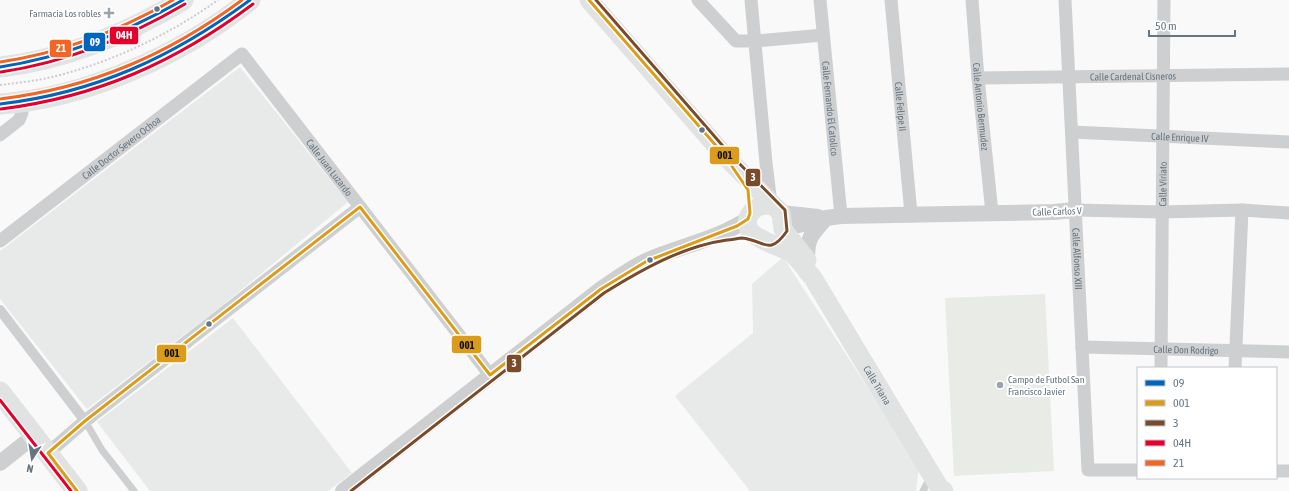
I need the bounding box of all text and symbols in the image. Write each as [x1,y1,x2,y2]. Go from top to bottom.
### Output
unlabelled marker [152,4,162,14]
place label: Farmacia Los robles [29,8,101,19]
marker: Farmacia Los robles [104,8,114,18]
scale bar [1149,12,1235,38]
text: 50 m [1155,19,1177,33]
line badge: 04H [109,26,139,45]
text: 04H [116,29,132,41]
line badge: 09 [83,32,106,52]
text: 09 [90,36,100,48]
line badge: 21 [49,39,72,58]
text: 21 [56,42,66,54]
street label: Calle Fernando El Catolico [820,61,840,157]
street label: Calle Antonio Bermudez [971,62,991,151]
street label: Calle Cardenal Cisneros [1090,70,1177,83]
street label: Calle Felipe II [893,81,908,132]
street label: Calle Doctor Severo Ochoa [80,114,163,182]
unlabelled marker [697,125,707,135]
street label: Calle Enrique IV [1151,131,1209,144]
street label: Calle Juan Luzardo [304,137,355,198]
line badge: 001 [709,146,740,165]
text: 001 [717,149,733,161]
street label: Calle Viriato [1157,161,1169,207]
line badge: 3 [745,168,761,187]
text: 3 [750,171,756,183]
street label: Calle Carlos V [1032,205,1082,218]
street label: Calle Alfonso XIII [1070,227,1084,290]
unlabelled marker [645,255,655,265]
unlabelled marker [204,319,214,329]
line badge: 001 [451,335,482,354]
text: 001 [459,339,475,351]
line badge: 001 [156,344,187,363]
street label: Calle Don Rodrigo [1153,344,1219,356]
text: 001 [164,347,180,359]
line badge: 3 [506,354,522,373]
text: 3 [511,357,517,369]
street label: Calle Triana [861,364,893,407]
legend [1137,367,1277,479]
place label: Campo de Futbol San Francisco Javier [1008,374,1085,397]
text: 09 [1173,376,1185,390]
marker: Campo de Futbol San Francisco Javier [995,380,1005,390]
text: 001 [1173,396,1190,410]
text: 3 [1173,416,1179,430]
text: 04H [1173,436,1191,450]
north arrow [12,439,52,479]
text: 21 [1173,456,1185,470]
text: N [25,462,34,475]

